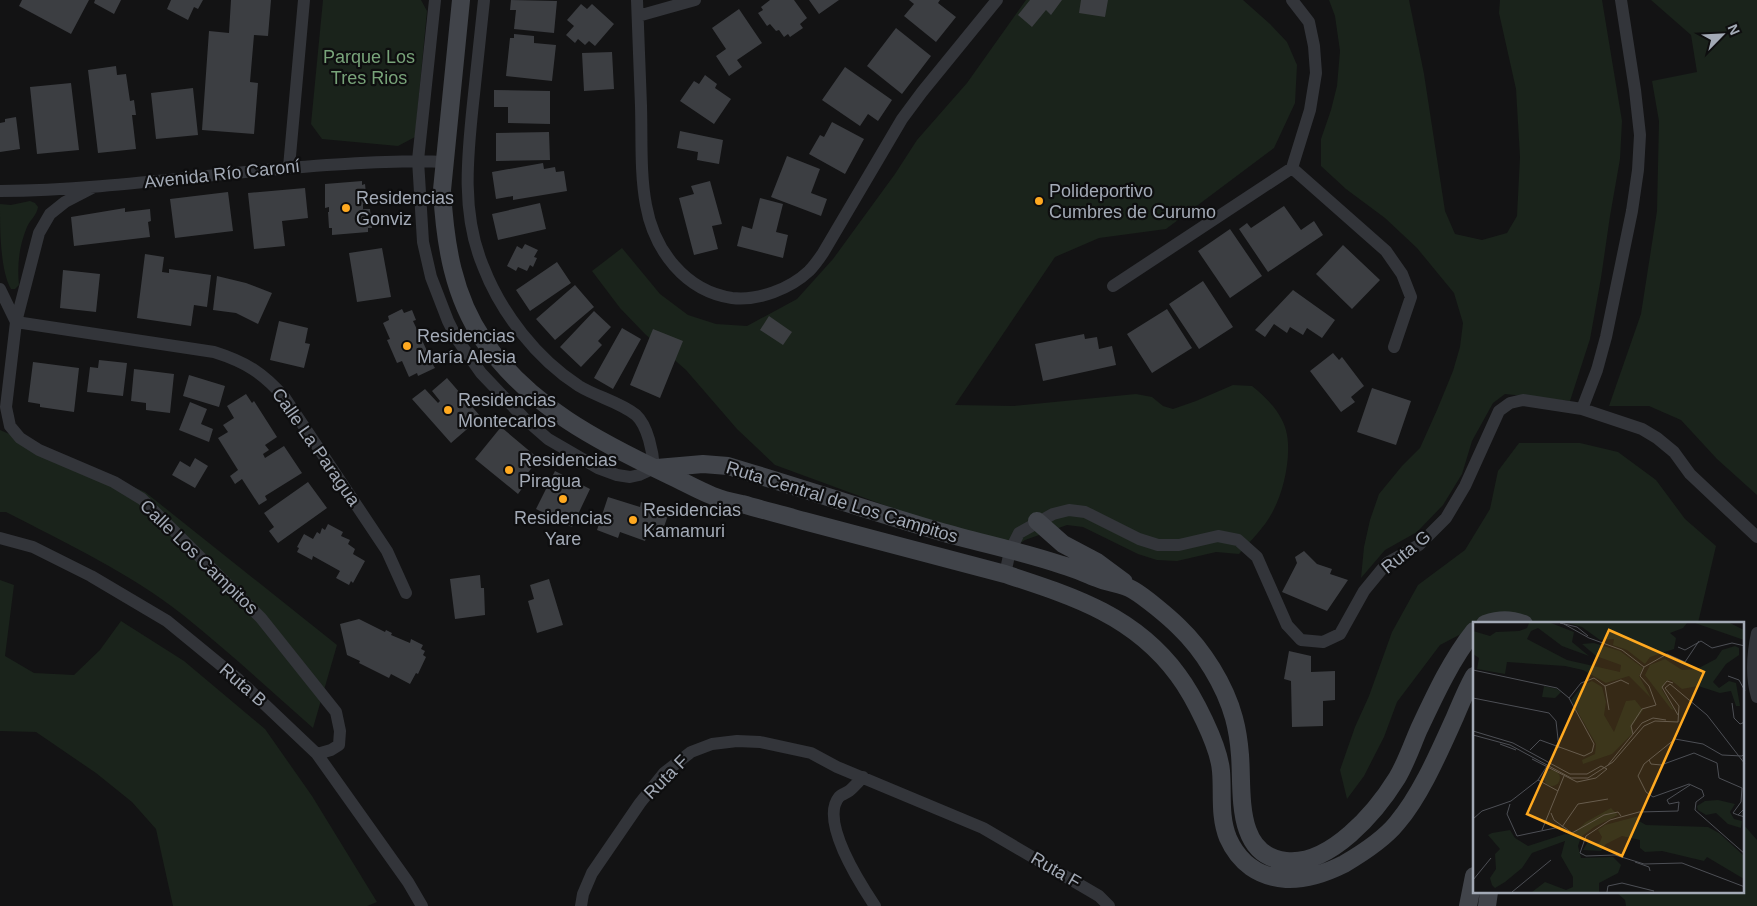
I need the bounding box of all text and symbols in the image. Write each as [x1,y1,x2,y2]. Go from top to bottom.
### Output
north arrow [1697,10,1747,60]
text: N [1725,22,1743,38]
park label: Parque Los Tres Rios [323,47,415,88]
street label: Avenida Río Caroní [143,156,301,192]
place label: Polideportivo Cumbres de Curumo [1049,181,1216,222]
place label: Residencias Gonviz [356,188,454,229]
marker: Polideportivo Cumbres de Curumo [1033,195,1045,207]
marker: Residencias Gonviz [340,202,352,214]
place label: Residencias María Alesia [417,326,517,367]
marker: Residencias María Alesia [401,340,413,352]
street label: Calle La Paragua [268,384,365,511]
place label: Residencias Montecarlos [458,390,556,431]
marker: Residencias Montecarlos [442,404,454,416]
place label: Residencias Piragua [519,450,617,491]
street label: Ruta Central de Los Campitos [724,457,960,547]
marker: Residencias Piragua [503,464,515,476]
marker: Residencias Yare [557,493,569,505]
street label: Calle Los Campitos [136,496,262,618]
place label: Residencias Kamamuri [643,500,741,541]
place label: Residencias Yare [514,508,612,549]
marker: Residencias Kamamuri [627,514,639,526]
street label: Ruta G [1378,526,1434,578]
inset map [1473,622,1744,894]
street label: Ruta B [216,659,270,711]
street label: Ruta F [640,751,692,803]
street label: Ruta F [1028,848,1084,892]

